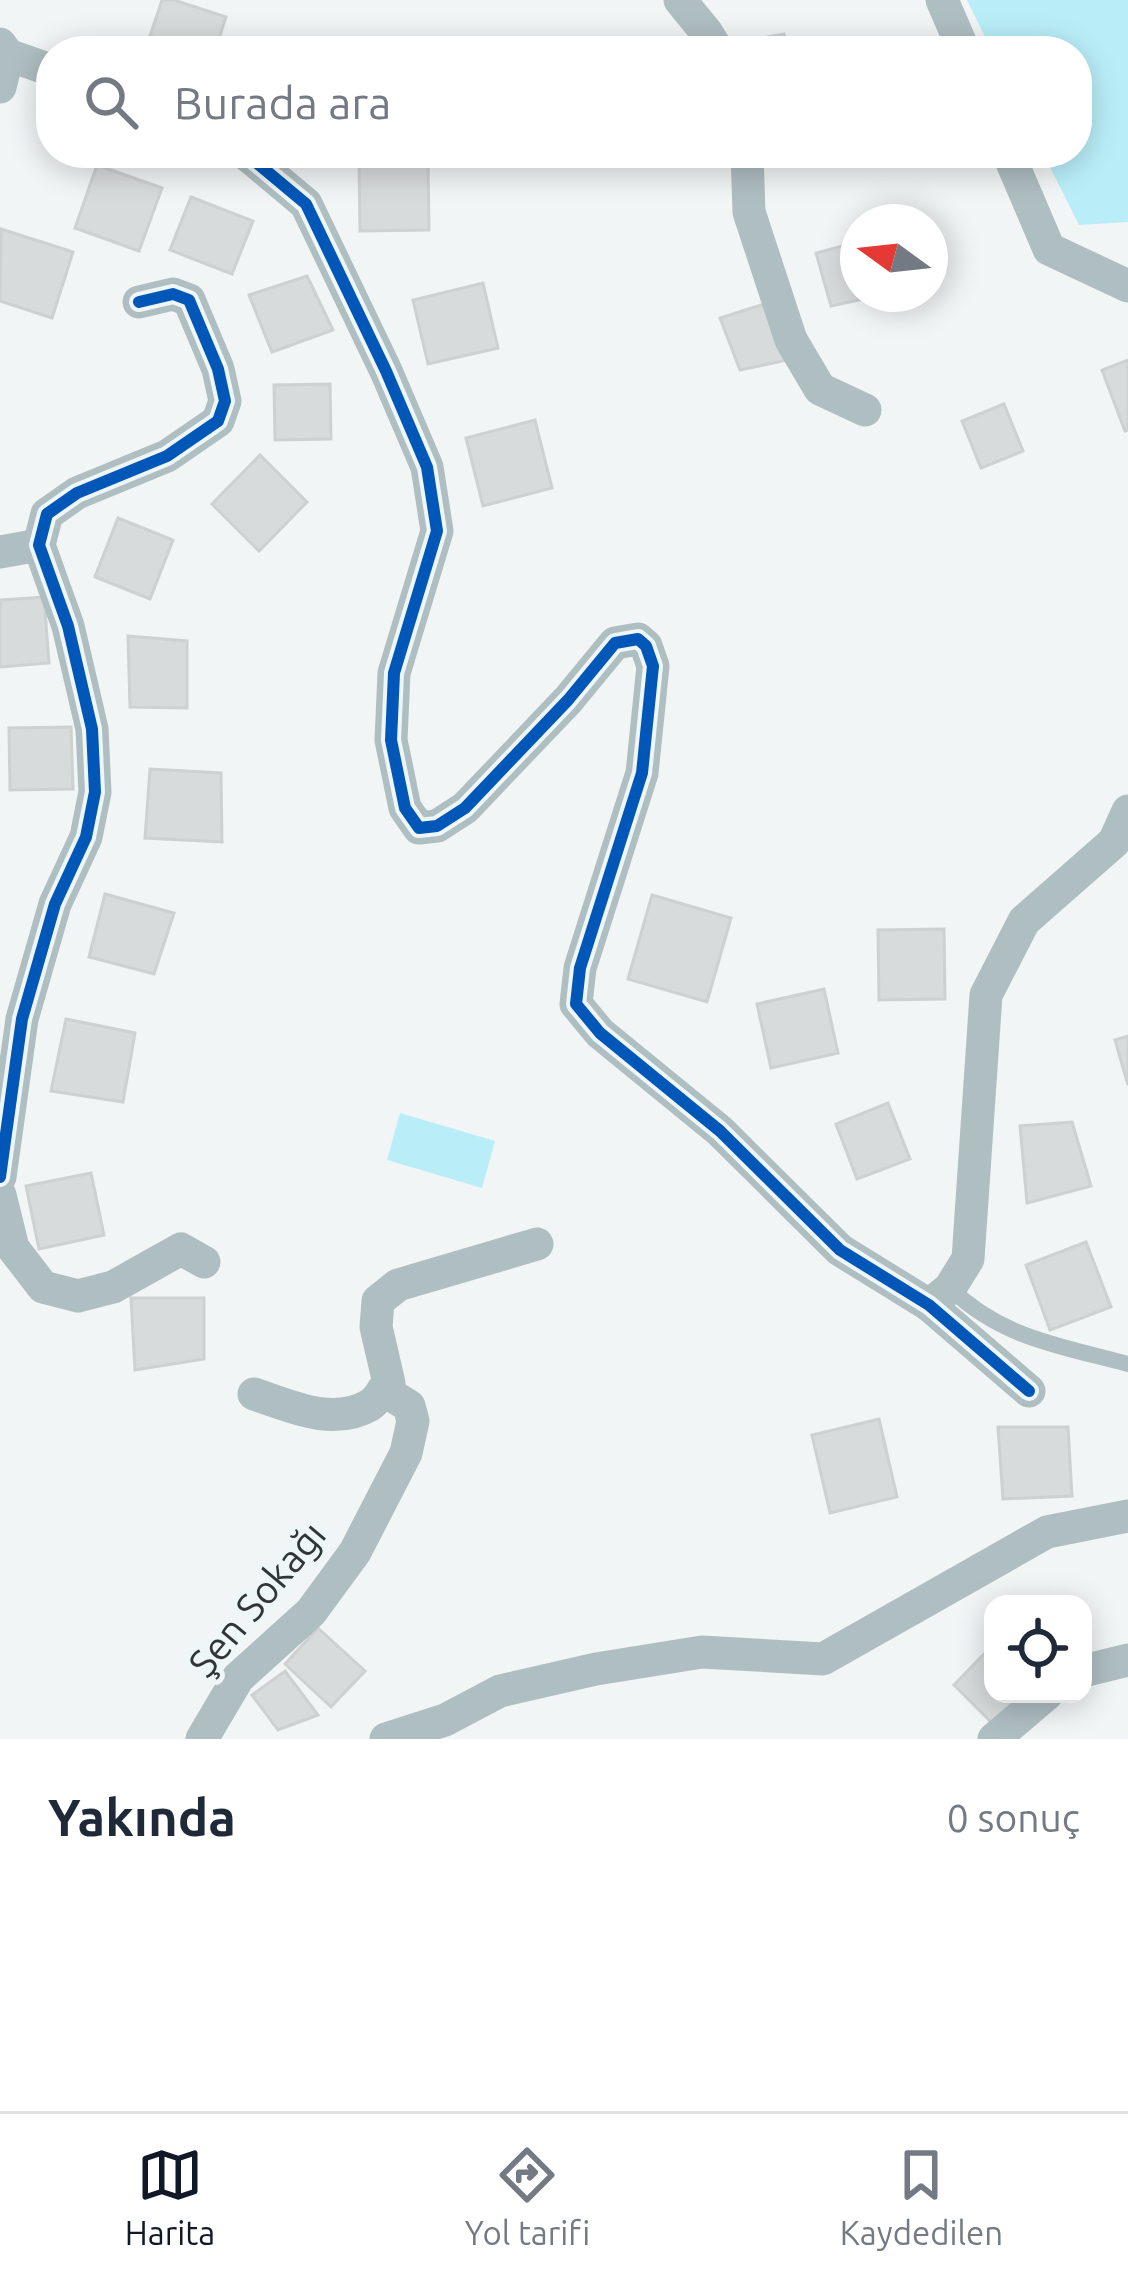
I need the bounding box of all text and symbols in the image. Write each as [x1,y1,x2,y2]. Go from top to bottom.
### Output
search box [36,36,1092,168]
icon: search [78,69,144,135]
text: Burada ara [174,77,391,128]
north arrow [840,204,948,312]
street label: Şen Sokağı [180,1513,334,1685]
map controls [984,1595,1092,1703]
button: locate [984,1595,1092,1703]
text: Yakında [48,1788,236,1846]
text: 0 sonuç [947,1796,1080,1839]
tab: Harita [125,2142,215,2251]
tab: Yol tarifi [465,2142,590,2251]
tab: Kaydedilen [840,2142,1003,2251]

